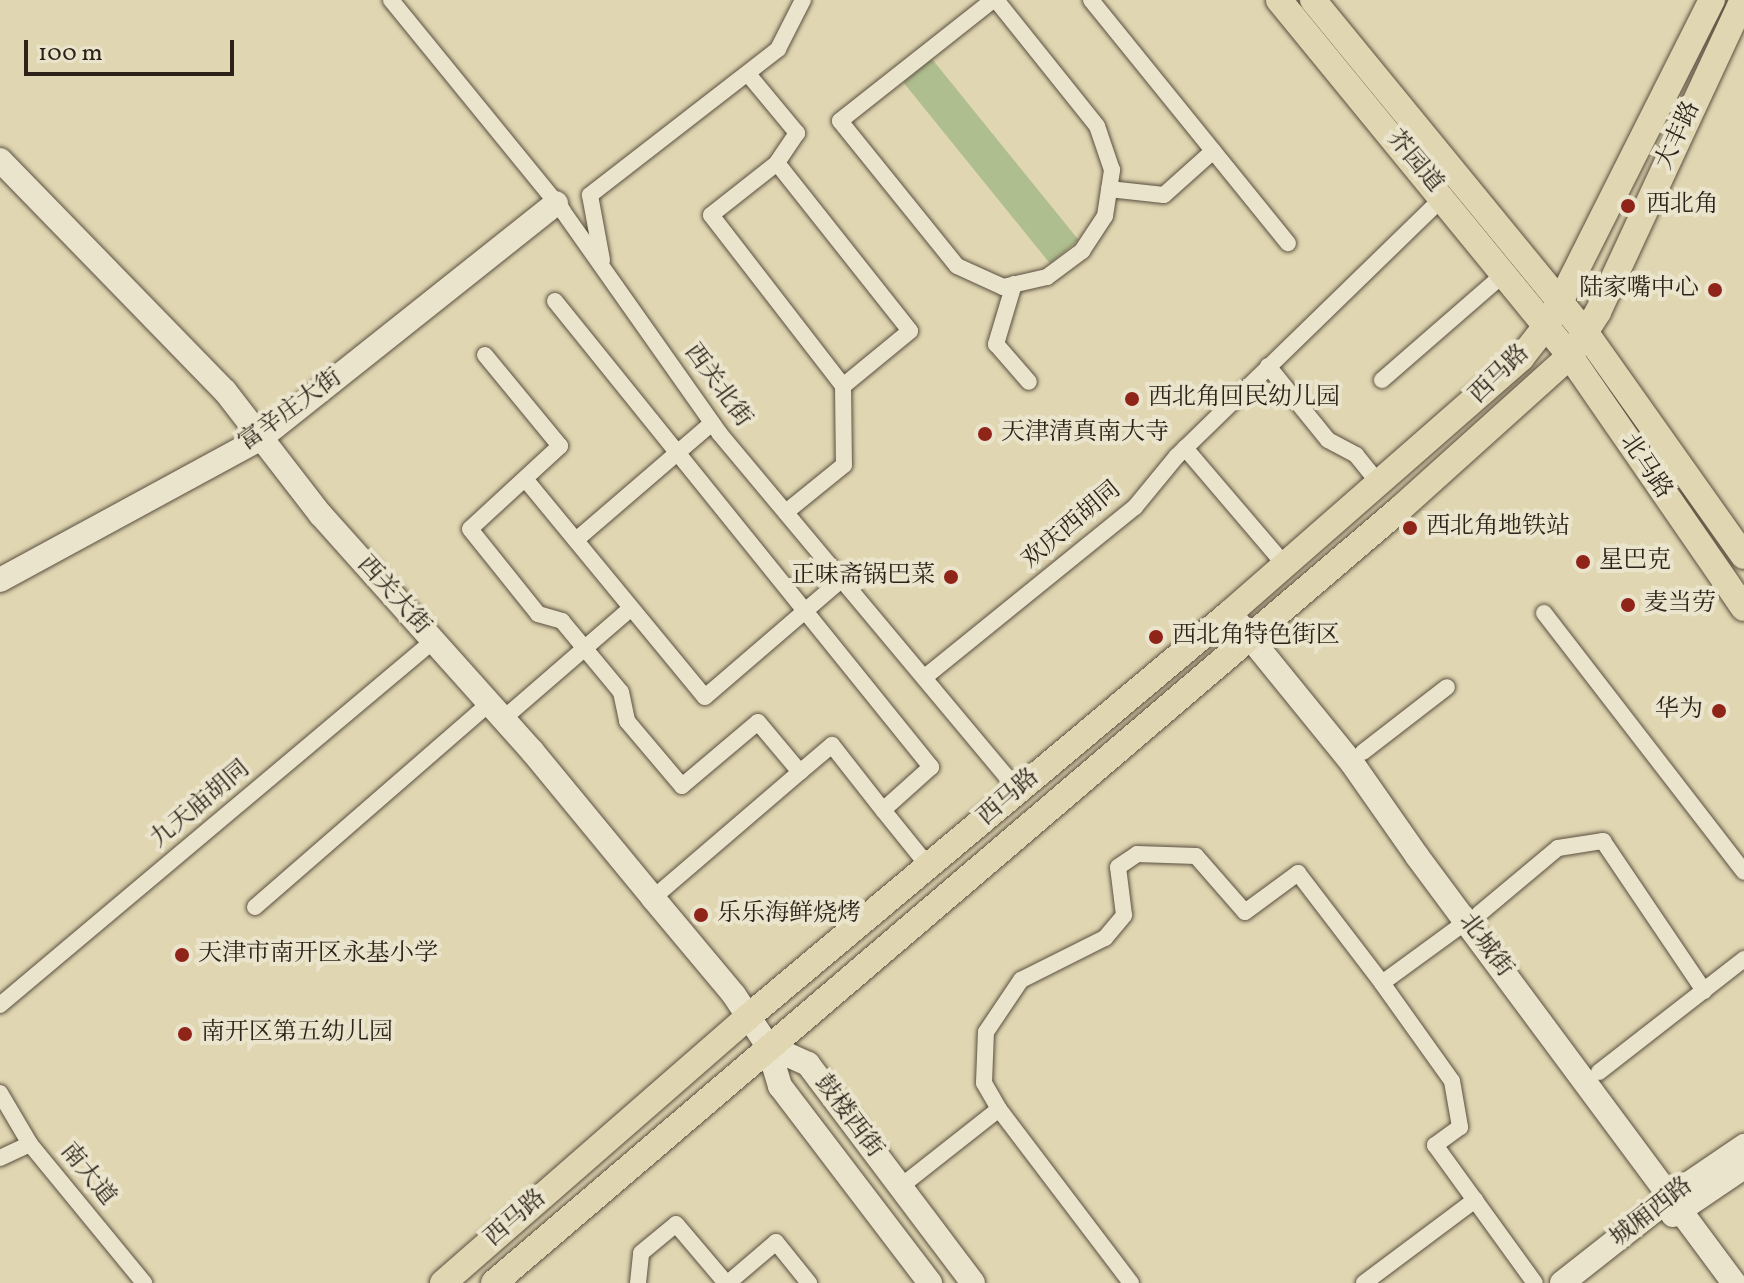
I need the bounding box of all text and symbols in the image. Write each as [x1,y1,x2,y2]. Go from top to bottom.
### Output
scale bar [28,24,238,74]
text: 100 m [38,37,103,71]
street label: 大丰路 [1651,97,1707,175]
street label: 芥园道 [1380,125,1448,199]
place label: 西北角 [1646,192,1718,220]
marker: 西北角 [1617,195,1639,217]
place label: 陆家嘴中心 [1579,276,1699,304]
marker: 陆家嘴中心 [1706,281,1724,299]
street label: 西关北街 [677,339,757,433]
street label: 西马路 [1464,340,1536,410]
street label: 富辛庄大街 [234,364,348,458]
place label: 西北角回民幼儿园 [1148,385,1340,413]
marker: 西北角回民幼儿园 [1123,390,1141,408]
place label: 天津清真南大寺 [1001,420,1169,448]
marker: 天津清真南大寺 [976,425,994,443]
street label: 北马路 [1613,429,1677,505]
street label: 欢庆西胡同 [1017,476,1127,576]
place label: 西北角地铁站 [1426,514,1570,542]
marker: 西北角地铁站 [1401,519,1419,537]
place label: 星巴克 [1599,548,1671,576]
street label: 西关大街 [350,551,436,641]
marker: 星巴克 [1574,553,1592,571]
place label: 正味斋锅巴菜 [791,563,935,591]
marker: 正味斋锅巴菜 [942,568,960,586]
place label: 麦当劳 [1644,591,1716,619]
marker: 麦当劳 [1619,596,1637,614]
place label: 西北角特色街区 [1172,623,1340,651]
marker: 西北角特色街区 [1147,628,1165,646]
place label: 华为 [1655,697,1703,725]
marker: 华为 [1710,702,1728,720]
street label: 九天庙胡同 [146,755,256,855]
street label: 西马路 [972,764,1046,832]
place label: 乐乐海鲜烧烤 [717,901,861,929]
marker: 乐乐海鲜烧烤 [692,906,710,924]
street label: 北城街 [1452,909,1518,983]
place label: 天津市南开区永基小学 [198,941,438,969]
marker: 天津市南开区永基小学 [173,946,191,964]
place label: 南开区第五幼儿园 [201,1020,393,1048]
marker: 南开区第五幼儿园 [176,1025,194,1043]
street label: 鼓楼西街 [808,1070,888,1164]
street label: 南大道 [53,1138,121,1212]
street label: 城厢西路 [1605,1172,1699,1254]
street label: 西马路 [479,1185,553,1253]

